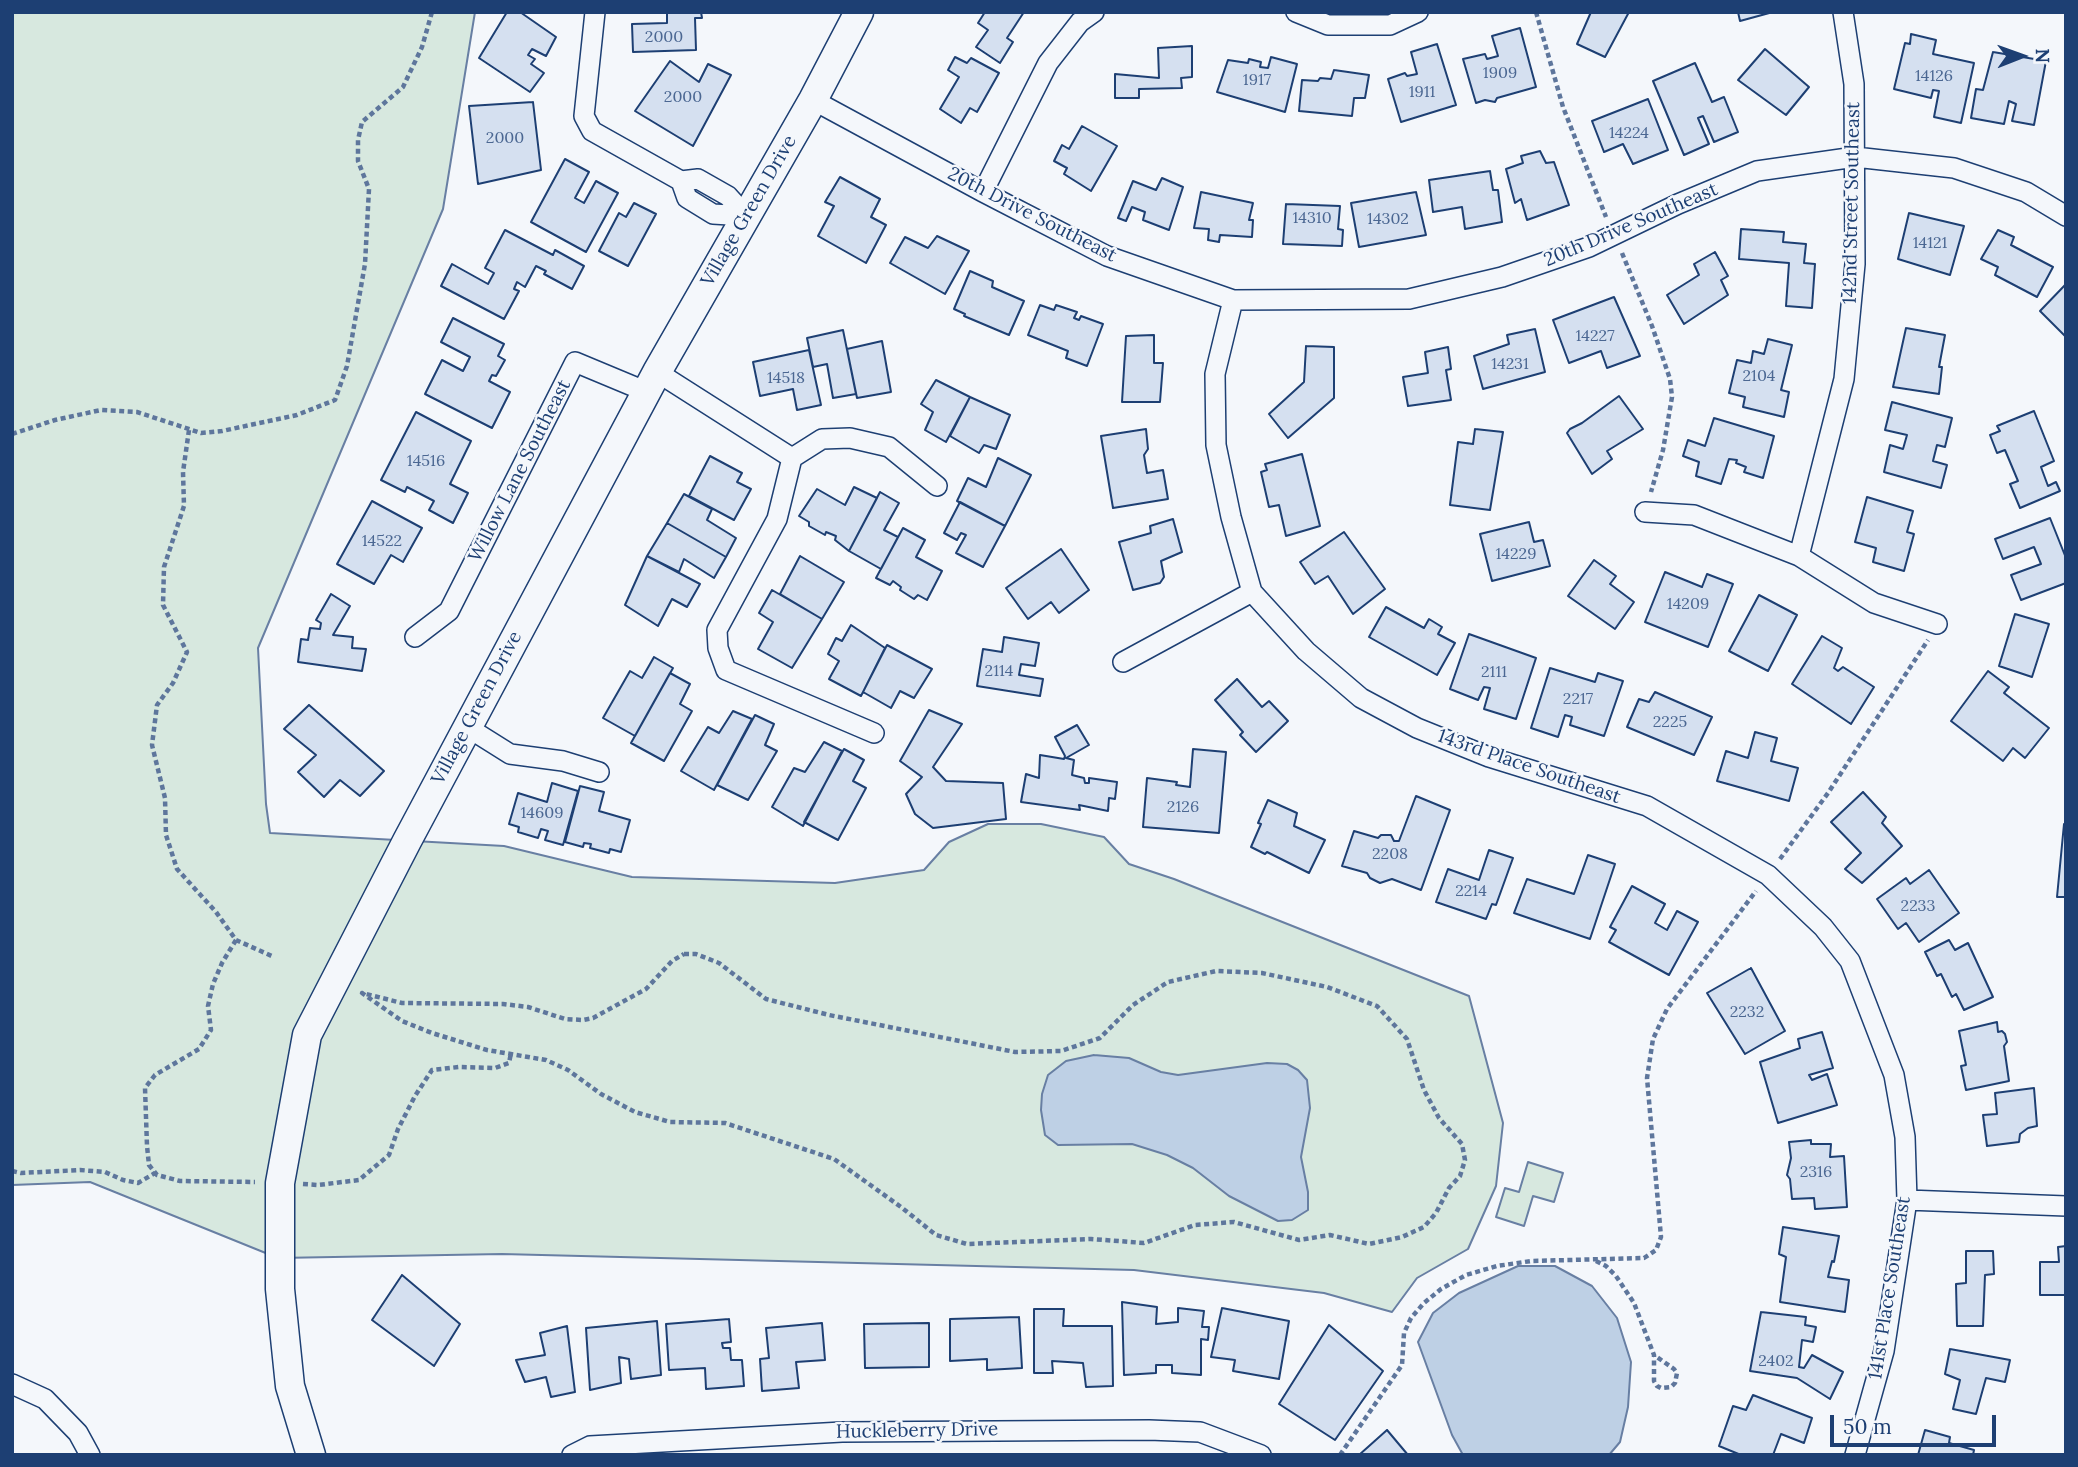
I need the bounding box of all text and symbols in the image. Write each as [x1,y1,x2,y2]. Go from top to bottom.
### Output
north arrow [1987,21,2057,91]
house number: 2000 [645,27,683,47]
text: N [2031,48,2055,63]
house number: 1909 [1483,63,1517,83]
house number: 14126 [1915,66,1953,86]
house number: 1917 [1243,70,1271,90]
house number: 1911 [1409,82,1435,102]
house number: 2000 [664,87,702,107]
street label: 142nd Street Southeast [1839,102,1865,304]
house number: 14224 [1609,123,1649,143]
house number: 2000 [486,128,524,148]
street label: Village Green Drive [697,132,801,290]
street label: 20th Drive Southeast [944,163,1120,267]
street label: 20th Drive Southeast [1541,178,1721,272]
house number: 14310 [1292,208,1332,228]
house number: 14302 [1367,209,1409,229]
house number: 14121 [1913,233,1947,253]
house number: 14227 [1575,326,1615,346]
house number: 14231 [1491,354,1529,374]
house number: 2104 [1742,366,1776,386]
house number: 14518 [767,368,805,388]
street label: Willow Lane Southeast [464,376,576,566]
house number: 14516 [407,451,445,471]
house number: 14522 [362,531,402,551]
house number: 14229 [1496,544,1536,564]
house number: 14209 [1667,594,1709,614]
street label: Village Green Drive [427,627,527,789]
house number: 2114 [985,661,1013,681]
house number: 2111 [1481,662,1507,682]
house number: 2217 [1563,689,1593,709]
house number: 2225 [1653,712,1687,732]
street label: 143rd Place Southeast [1434,725,1624,809]
house number: 2126 [1167,797,1199,817]
house number: 14609 [521,803,563,823]
house number: 2208 [1372,844,1408,864]
house number: 2214 [1455,881,1487,901]
house number: 2233 [1901,896,1935,916]
house number: 2232 [1730,1002,1764,1022]
house number: 2316 [1800,1162,1832,1182]
street label: 141st Place Southeast [1864,1195,1916,1381]
house number: 2402 [1758,1351,1794,1371]
scale bar [1833,1400,1999,1444]
text: 50 m [1843,1413,1892,1440]
street label: Huckleberry Drive [836,1418,998,1444]

